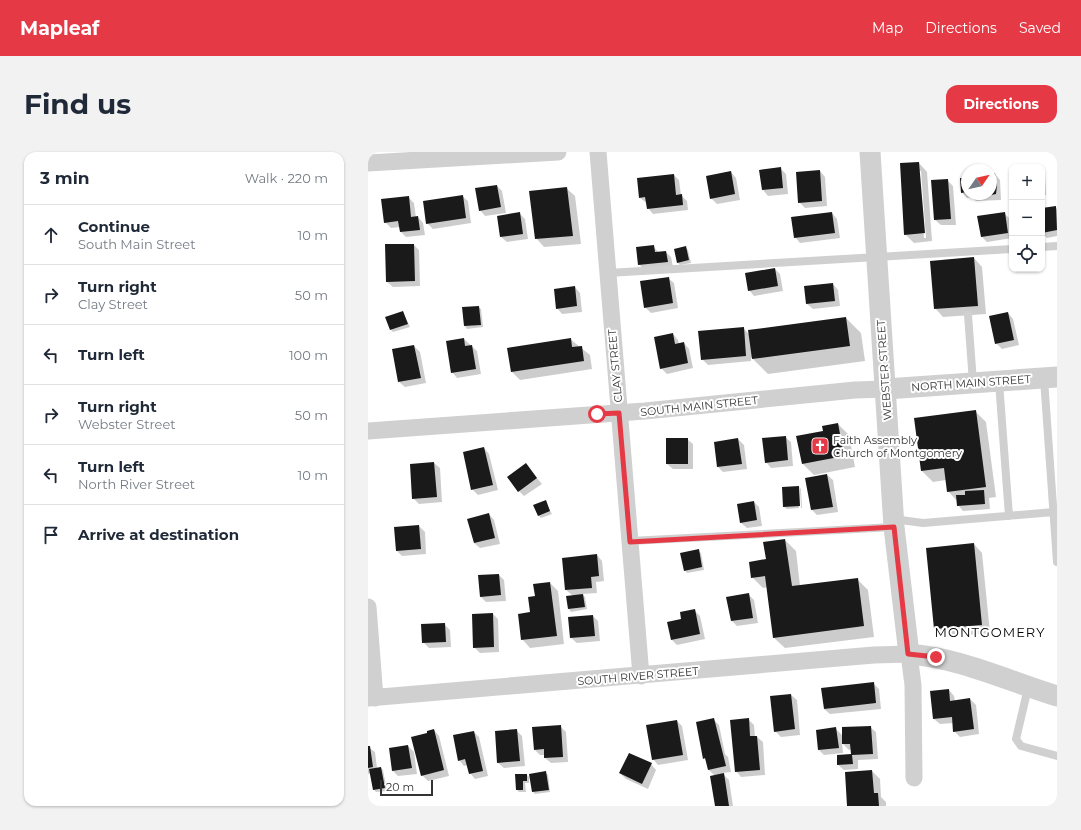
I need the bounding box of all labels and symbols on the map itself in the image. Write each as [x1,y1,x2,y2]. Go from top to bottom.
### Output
north arrow [961,164,997,200]
street label: WEBSTER STREET [873,319,894,421]
street label: CLAY STREET [605,328,625,403]
street label: NORTH MAIN STREET [911,372,1032,394]
street label: SOUTH MAIN STREET [639,393,759,419]
route start [588,405,606,423]
place label: Faith Assembly Church of Montgomery [833,433,962,460]
church icon: Faith Assembly Church of Montgomery [810,436,830,456]
district label: MONTGOMERY [935,624,1045,640]
route end [927,648,945,666]
street label: SOUTH RIVER STREET [577,664,700,688]
scale bar [380,778,433,797]

